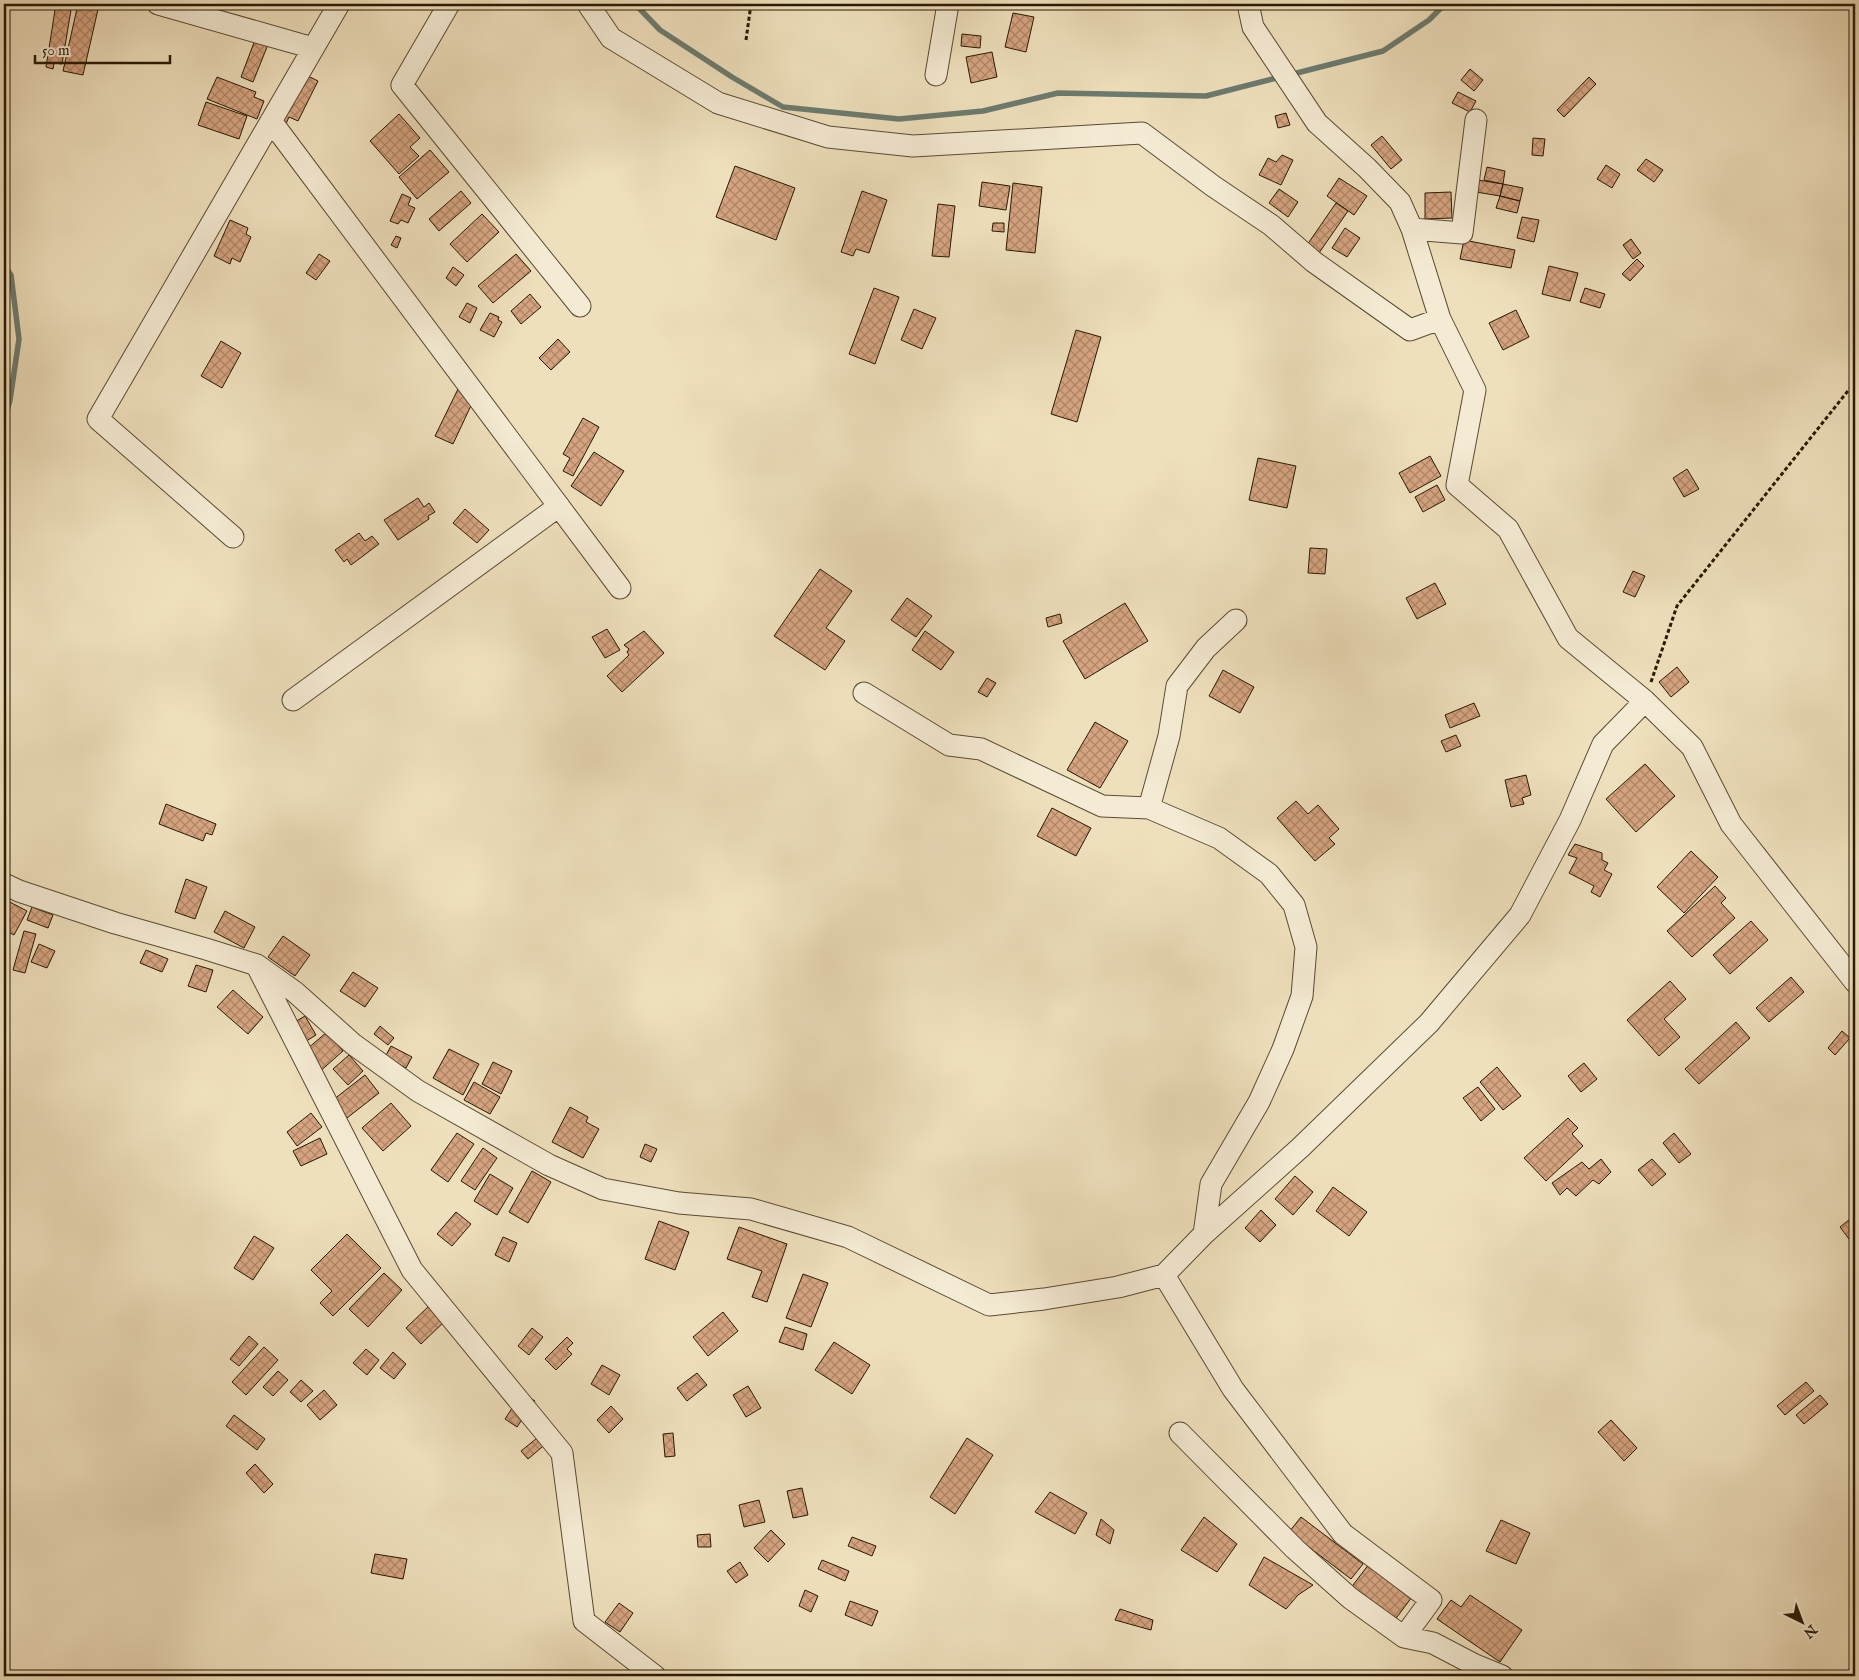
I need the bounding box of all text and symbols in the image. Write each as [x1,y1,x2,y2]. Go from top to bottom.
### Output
scale bar [35,32,170,64]
text: 50 m [42,41,70,60]
north arrow [1776,1598,1826,1648]
text: N [1800,1620,1821,1642]

